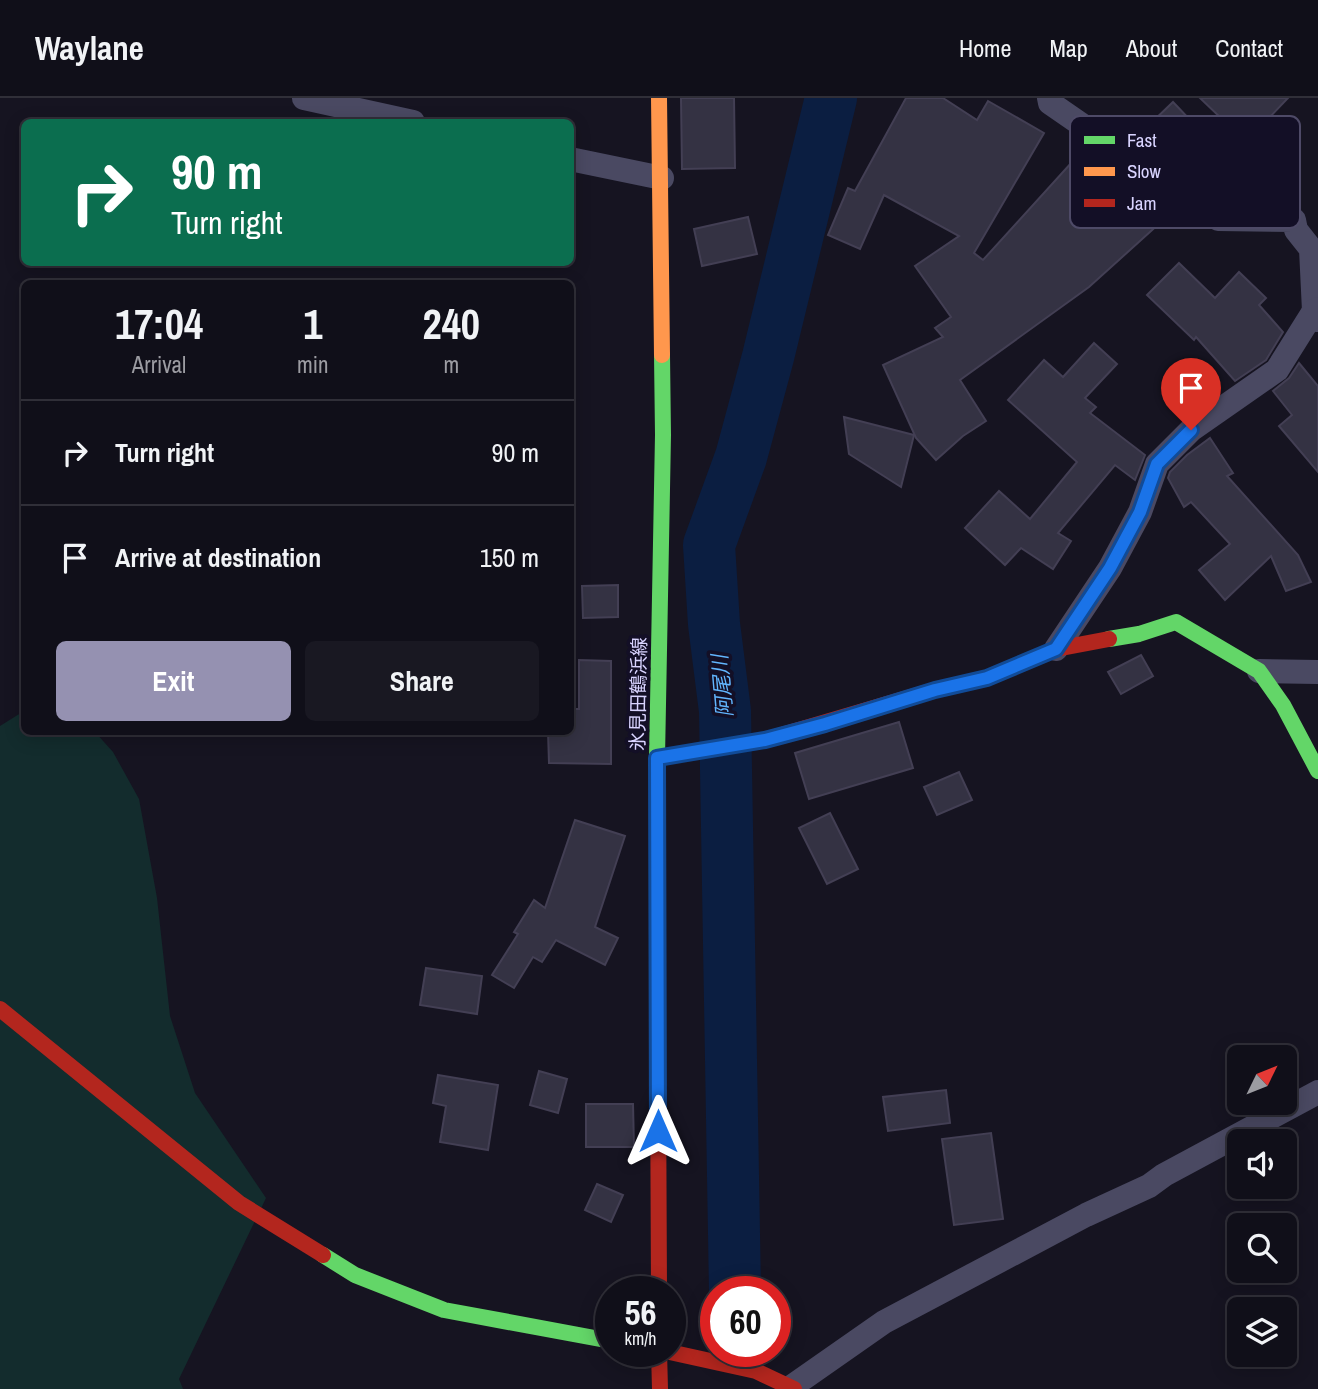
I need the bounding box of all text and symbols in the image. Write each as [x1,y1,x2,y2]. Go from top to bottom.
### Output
text: Waylane [35,26,144,70]
text: Home [959,32,1011,64]
text: Map [1049,32,1088,64]
text: About [1126,32,1177,64]
text: Contact [1215,32,1283,64]
legend [1070,116,1300,228]
text: Fast [1127,127,1157,153]
text: 90 m [171,138,263,204]
icon: right [56,147,147,238]
text: Slow [1127,158,1162,184]
text: Jam [1127,190,1156,216]
text: Turn right [171,201,283,244]
text: 17:04 [115,296,203,352]
text: 1 [303,296,322,352]
text: 240 [423,296,480,352]
text: Arrival [132,349,186,380]
text: min [297,349,329,380]
text: m [443,349,459,380]
pin [1161,358,1221,430]
icon: arrive [1172,369,1210,407]
icon: right [56,434,94,472]
text: Turn right [115,435,214,470]
text: 90 m [492,435,539,470]
icon: arrive [56,539,94,577]
text: Arrive at destination [115,540,321,575]
text: 150 m [480,540,539,575]
street label: 氷見田鶴浜線 [624,637,652,751]
button: Exit [56,641,291,721]
button: Share [305,641,539,721]
water label: 阿尾川 [705,651,739,719]
north arrow [1227,1045,1297,1115]
map controls [1227,1045,1297,1367]
position arrow [621,1094,695,1168]
button: sound [1227,1129,1297,1199]
button: search [1227,1213,1297,1283]
speed limit sign: 60 [700,1276,791,1367]
text: 56 [625,1289,656,1336]
button: layers [1227,1297,1297,1367]
text: km/h [625,1326,657,1351]

